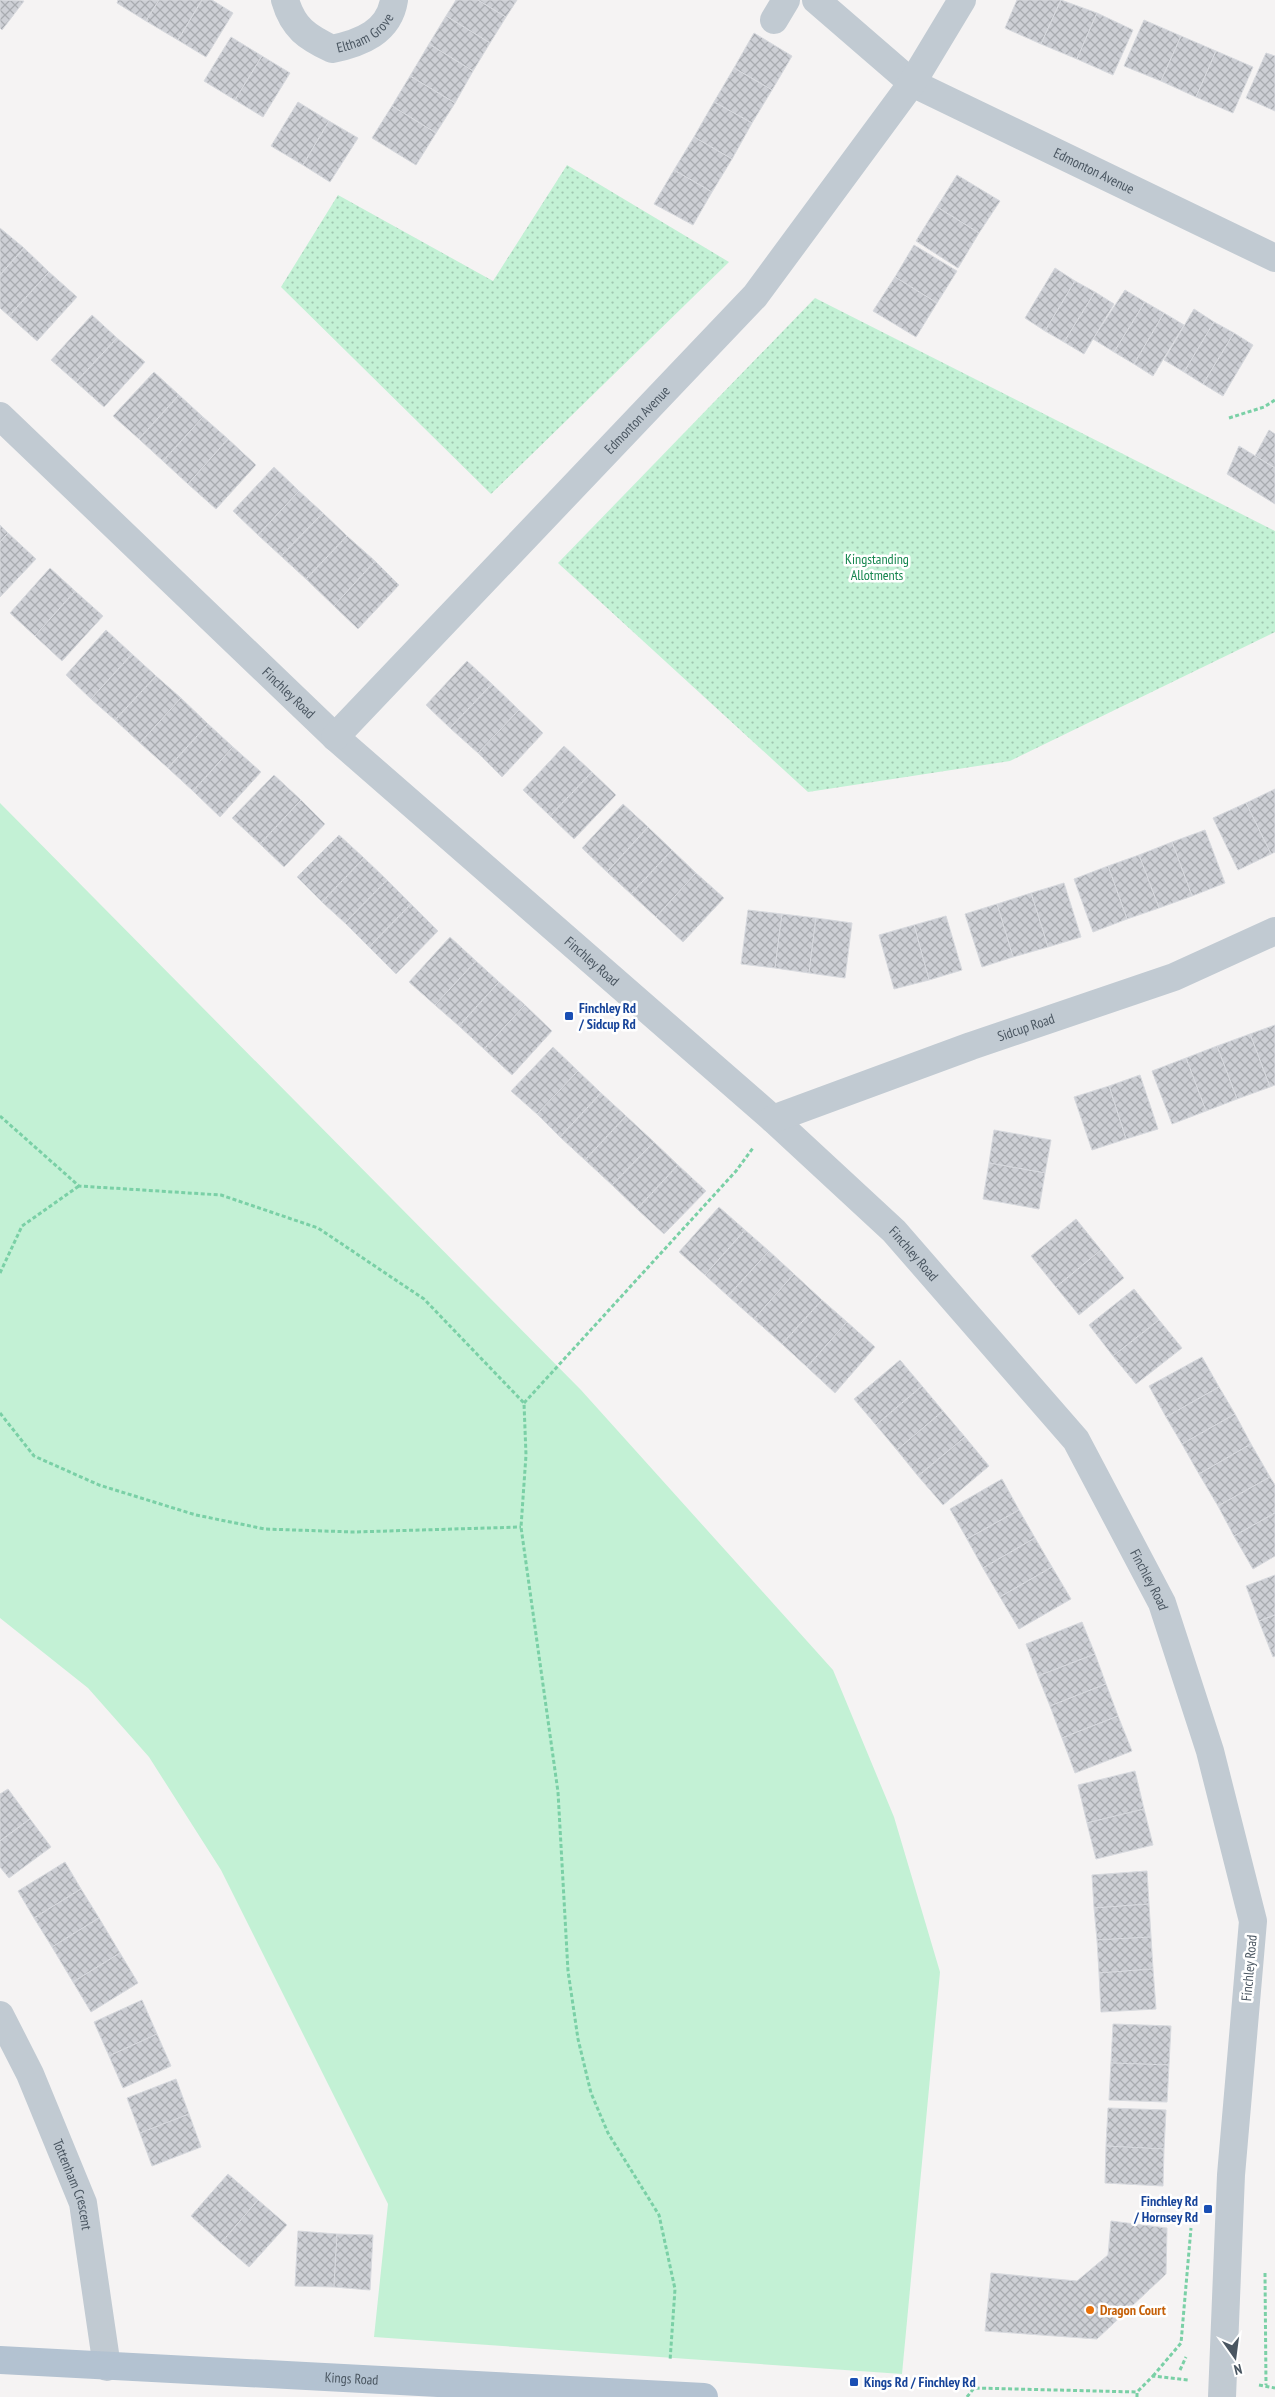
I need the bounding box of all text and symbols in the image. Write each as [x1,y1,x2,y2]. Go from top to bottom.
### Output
street label: Eltham Grove [335,10,398,57]
street label: Edmonton Avenue [1051,144,1138,198]
street label: Edmonton Avenue [600,382,674,458]
park label: Kingstanding Allotments [845,550,909,584]
street label: Finchley Road [258,663,319,722]
street label: Finchley Road [561,932,623,990]
place label: Finchley Rd / Sidcup Rd [578,999,636,1033]
street label: Sidcup Road [995,1009,1057,1045]
marker: Finchley Rd / Sidcup Rd [563,1010,575,1022]
street label: Finchley Road [885,1222,942,1285]
street label: Finchley Road [1126,1546,1173,1612]
street label: Finchley Road [1237,1934,1261,2002]
street label: Tottenham Crescent [49,2136,96,2231]
place label: Finchley Rd / Hornsey Rd [1133,2192,1198,2226]
marker: Finchley Rd / Hornsey Rd [1202,2203,1214,2215]
place label: Dragon Court [1100,2301,1166,2319]
marker: Dragon Court [1084,2304,1096,2316]
north arrow [1210,2332,1260,2382]
text: N [1232,2360,1244,2379]
street label: Kings Road [324,2368,379,2389]
place label: Kings Rd / Finchley Rd [864,2373,976,2391]
marker: Kings Rd / Finchley Rd [848,2376,860,2388]

